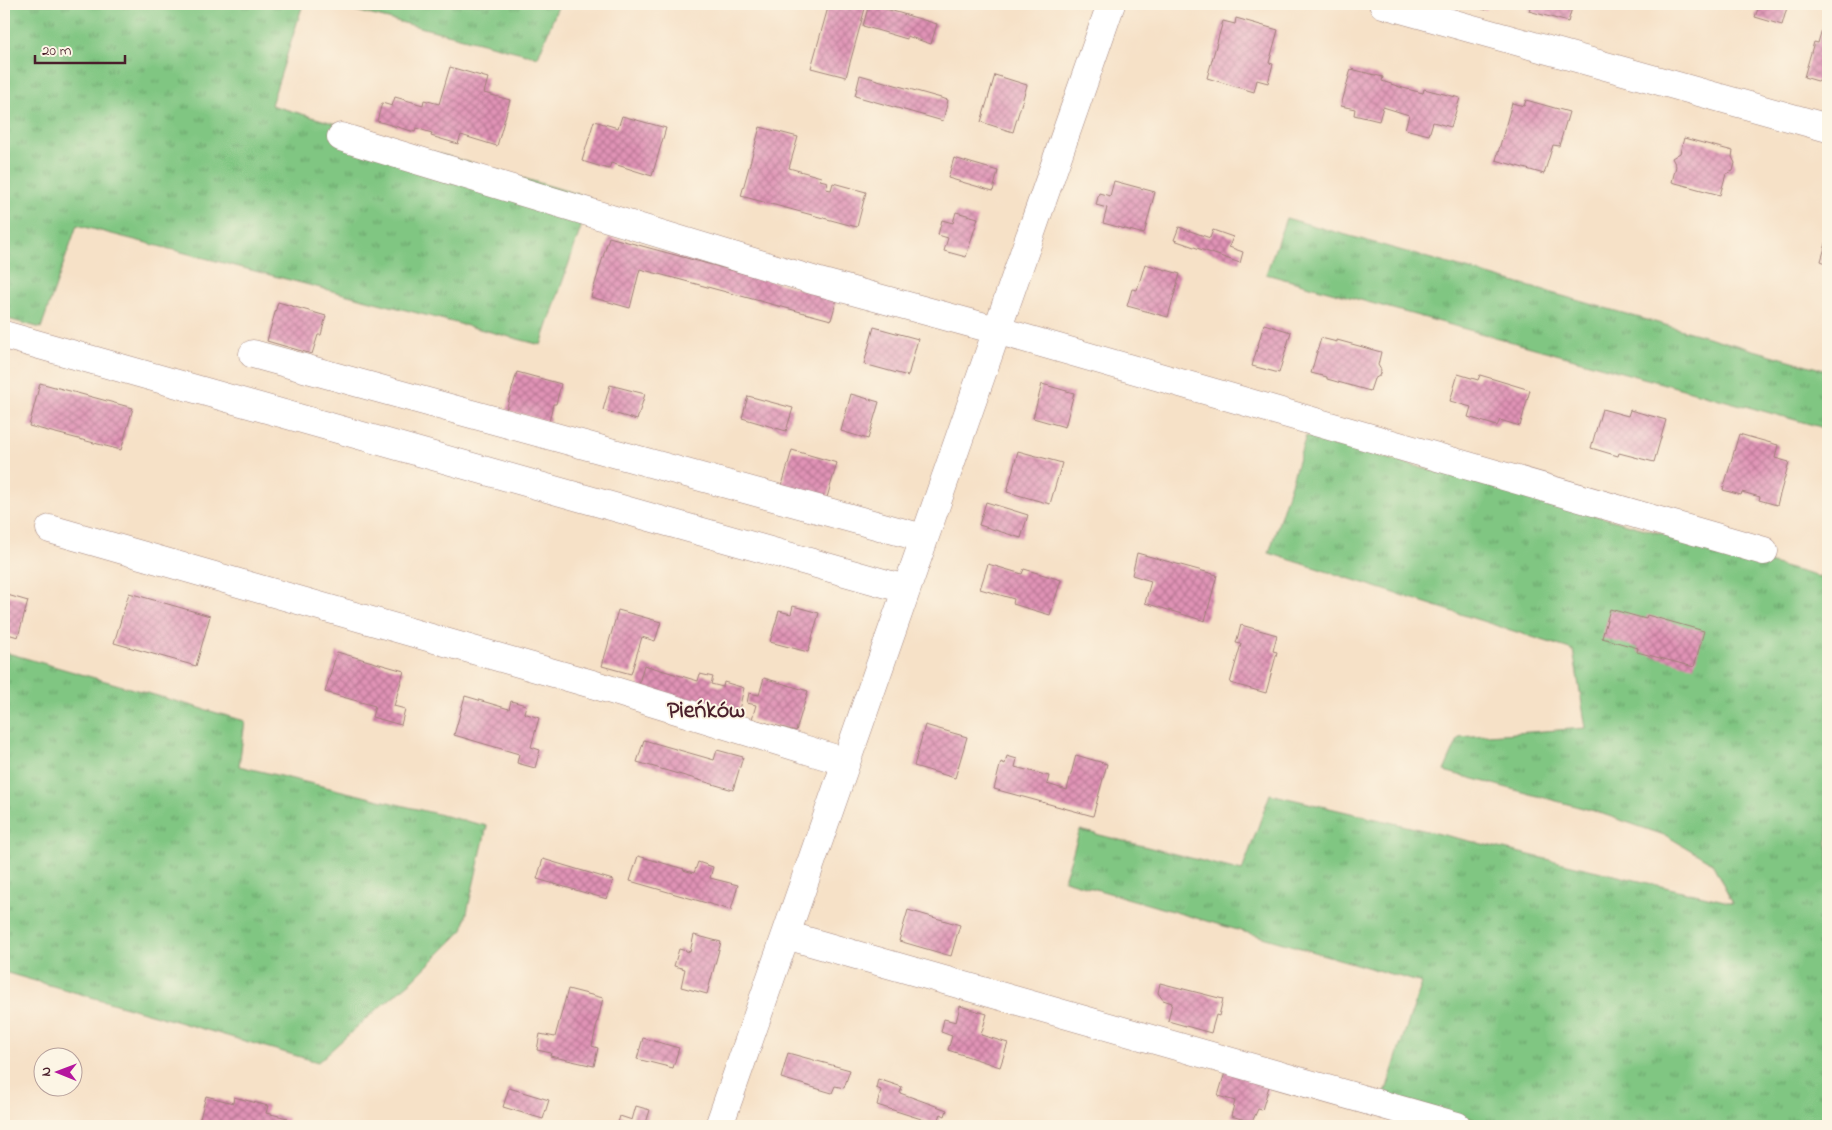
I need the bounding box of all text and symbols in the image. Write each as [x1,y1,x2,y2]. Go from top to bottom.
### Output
scale bar [35,32,125,64]
text: 20 m [42,40,72,62]
district label: Pieńków [667,694,745,729]
north arrow [32,1048,82,1098]
text: N [36,1067,57,1077]

